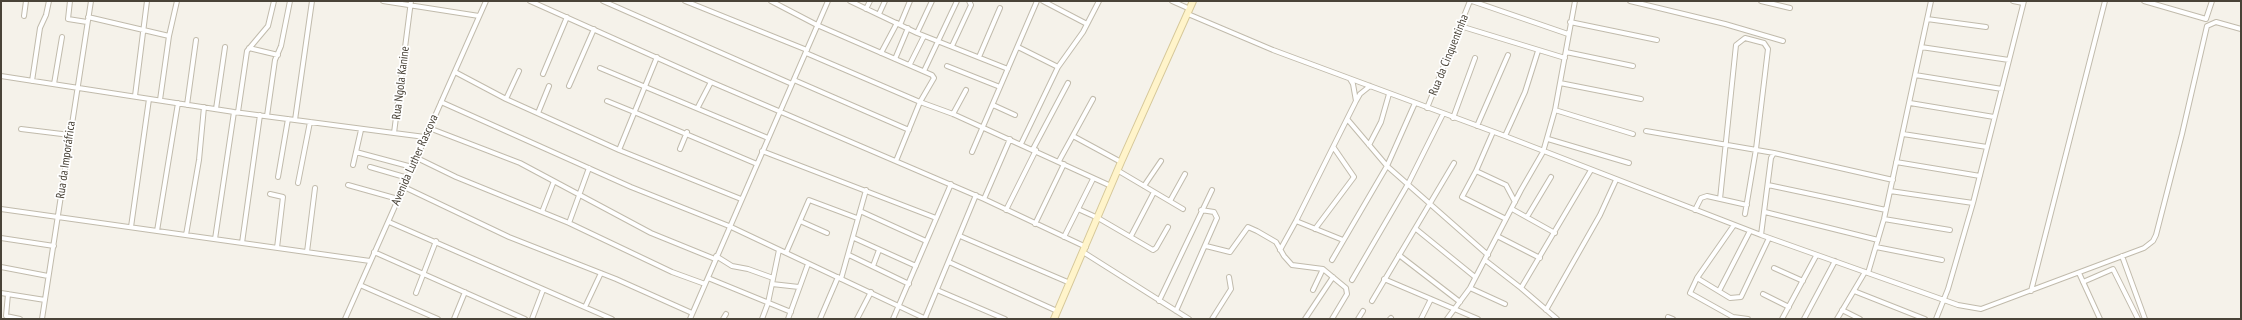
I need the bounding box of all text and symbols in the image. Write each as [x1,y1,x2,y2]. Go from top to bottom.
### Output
street label: Rua da Cinquentinha [1426,12,1472,98]
street label: Rua Ngola Kanine [389,45,413,121]
street label: Avenida Luther Rascova [389,112,441,208]
street label: Rua da Imporáfrica [53,120,79,200]

